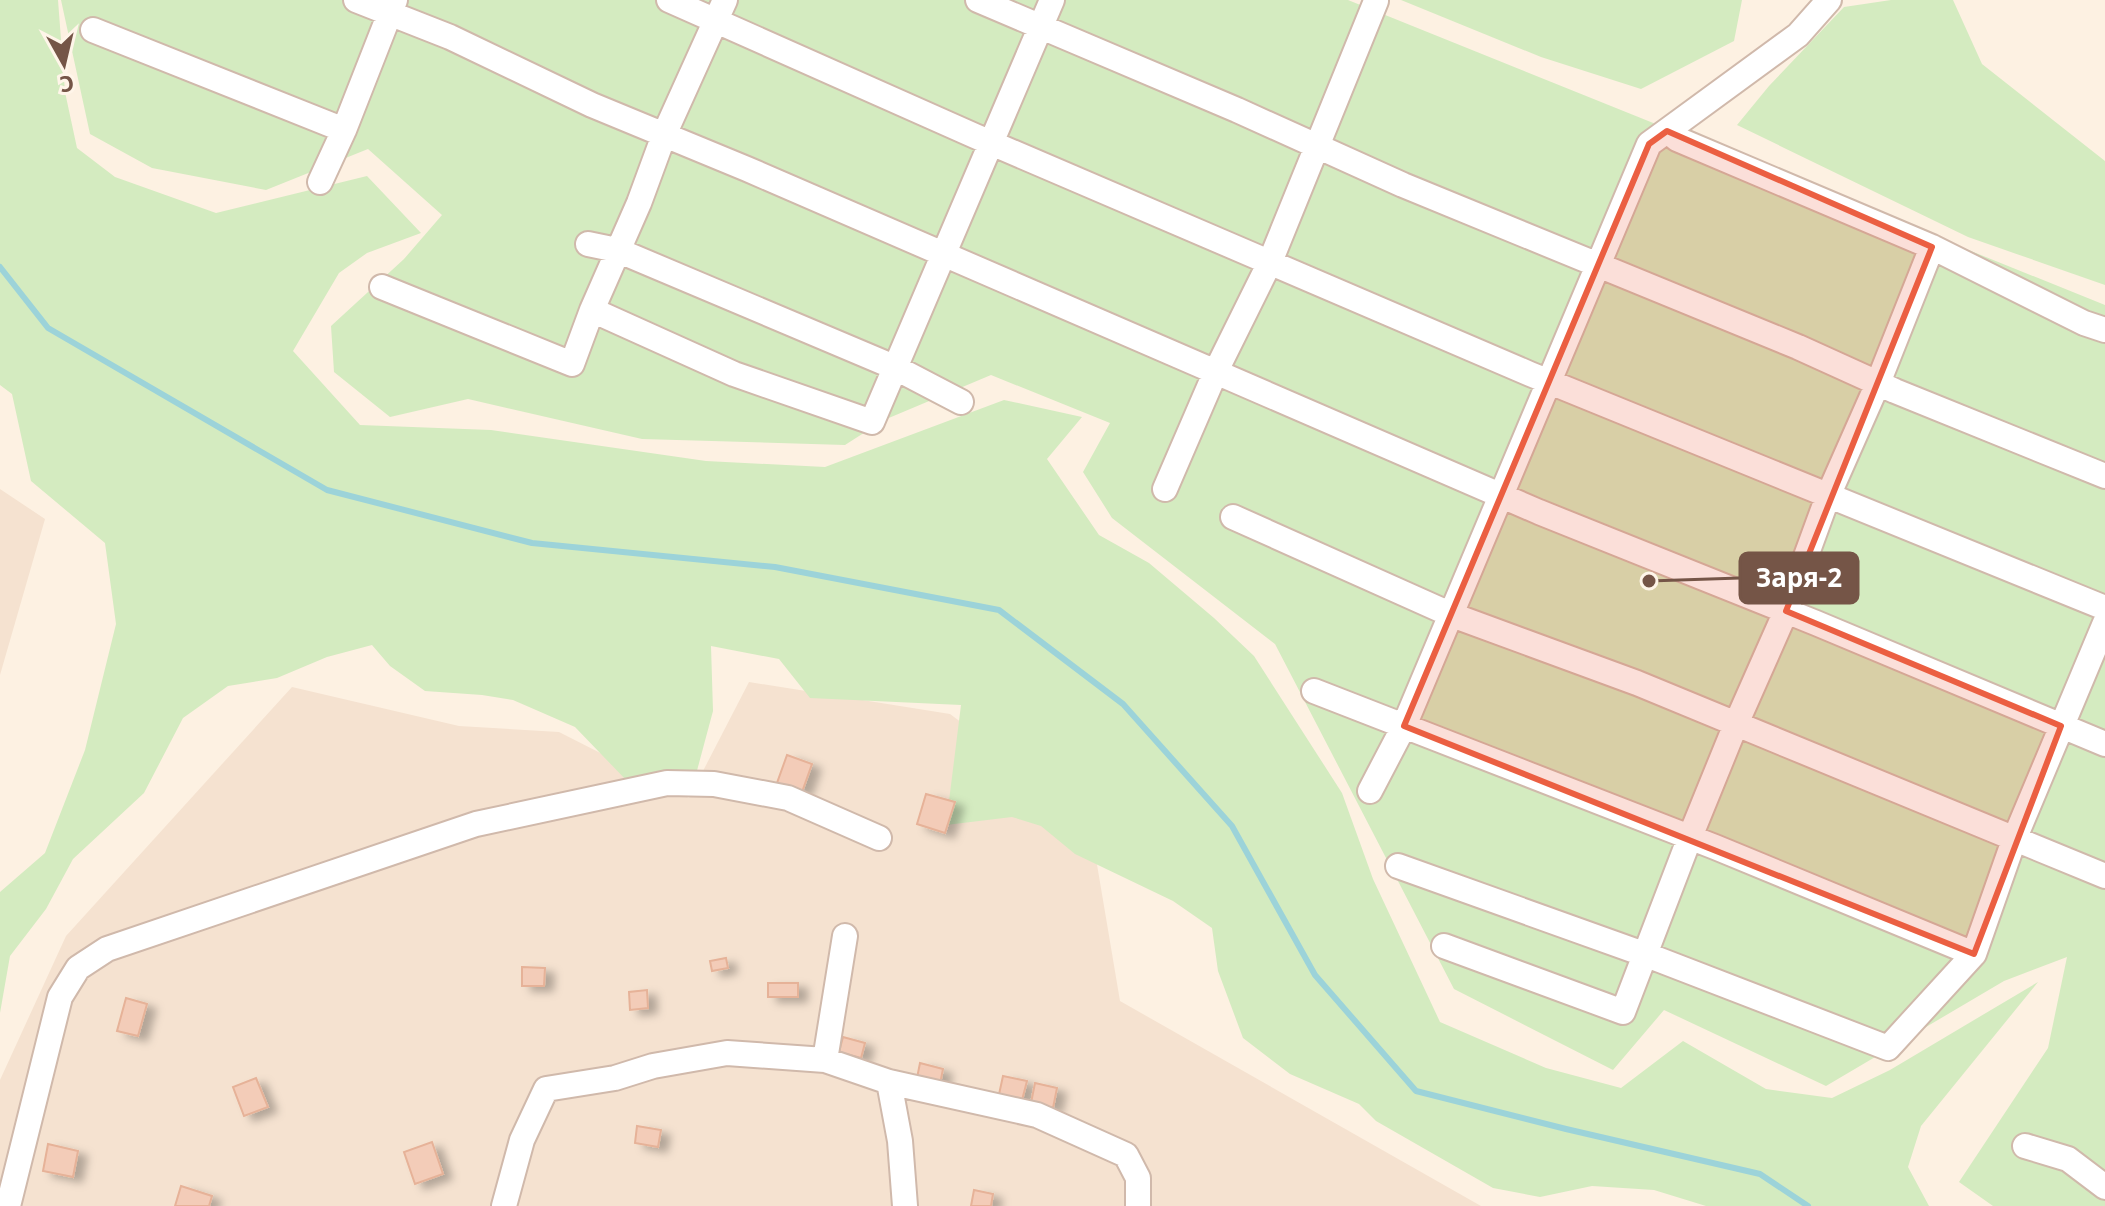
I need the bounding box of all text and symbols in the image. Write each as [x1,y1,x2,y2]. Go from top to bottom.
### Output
north arrow [24,24,104,104]
text: С [58,69,76,101]
callout: Заря-2 [1740,553,1858,603]
text: Заря-2 [1756,559,1842,595]

